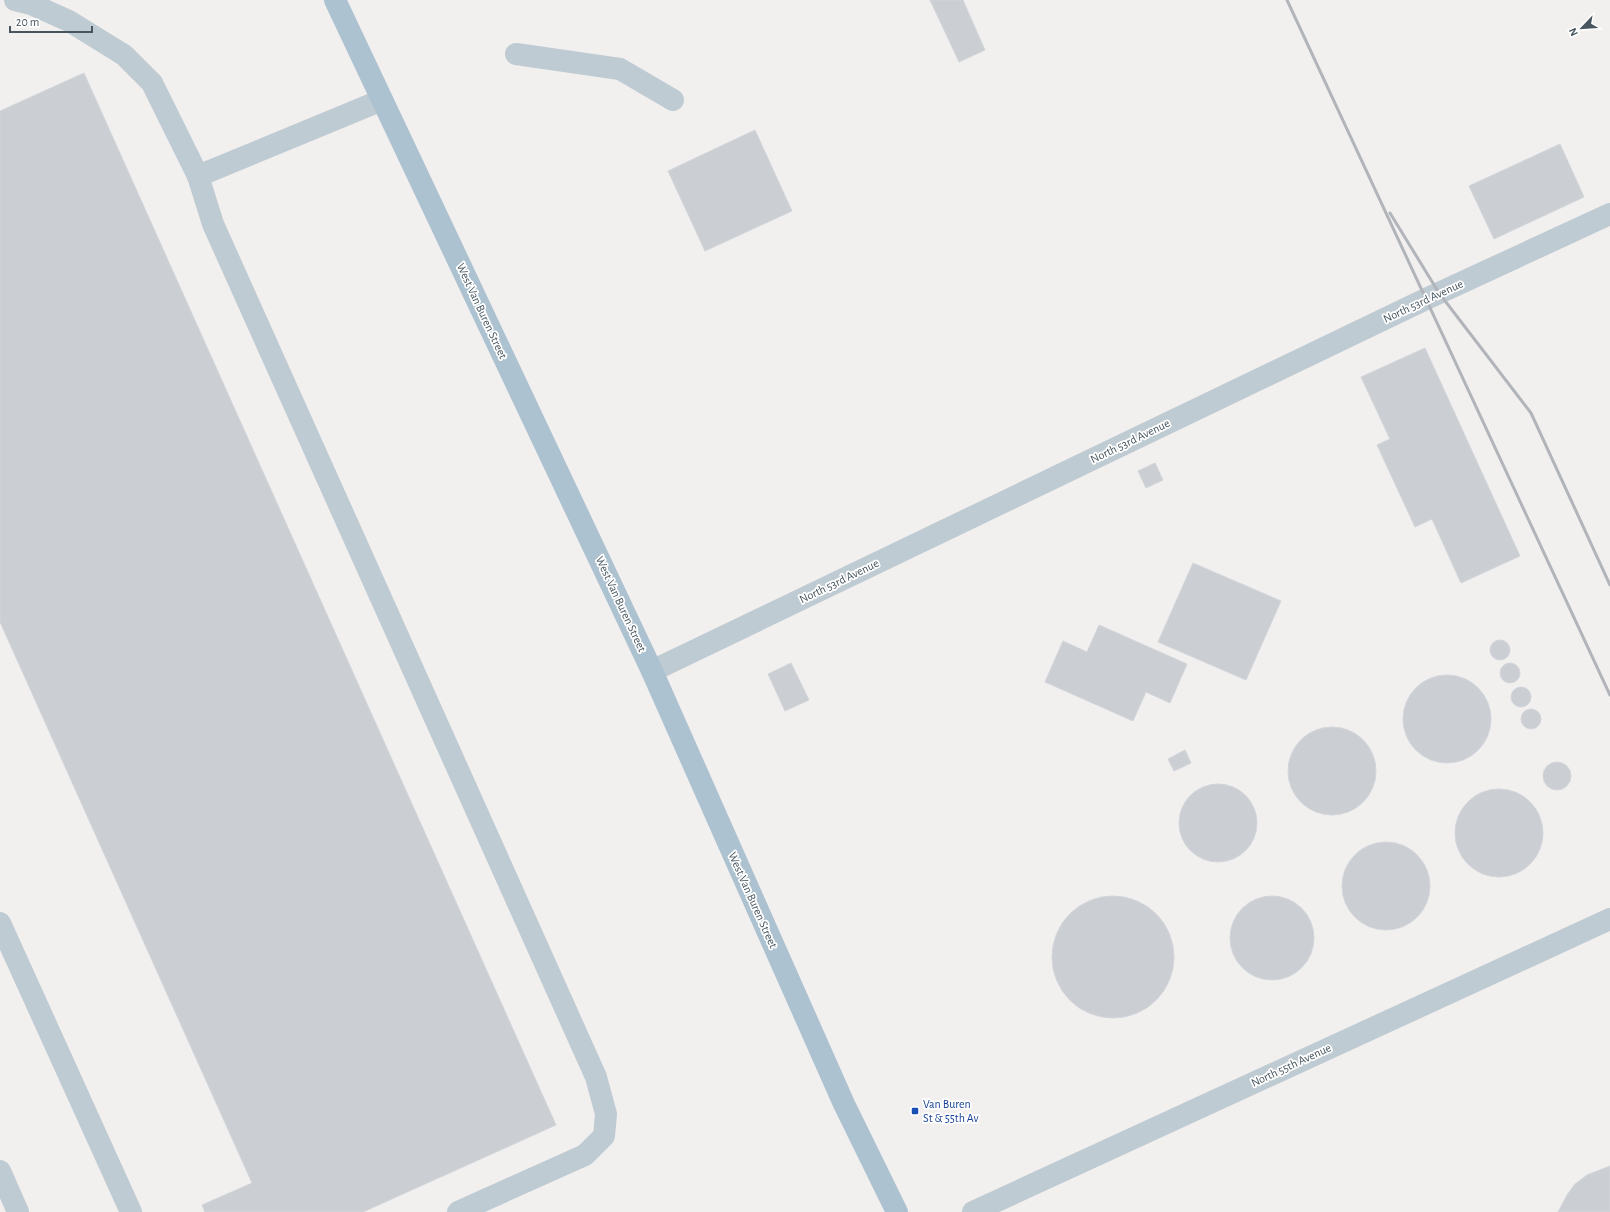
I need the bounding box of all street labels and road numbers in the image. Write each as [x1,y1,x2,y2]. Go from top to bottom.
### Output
street label: West Van Buren Street [455,261,509,361]
street label: North 53rd Avenue [1381,277,1465,325]
street label: North 53rd Avenue [1088,417,1172,465]
street label: West Van Buren Street [594,554,648,654]
street label: North 53rd Avenue [797,557,881,605]
street label: West Van Buren Street [726,850,780,950]
street label: North 55th Avenue [1249,1041,1333,1089]

